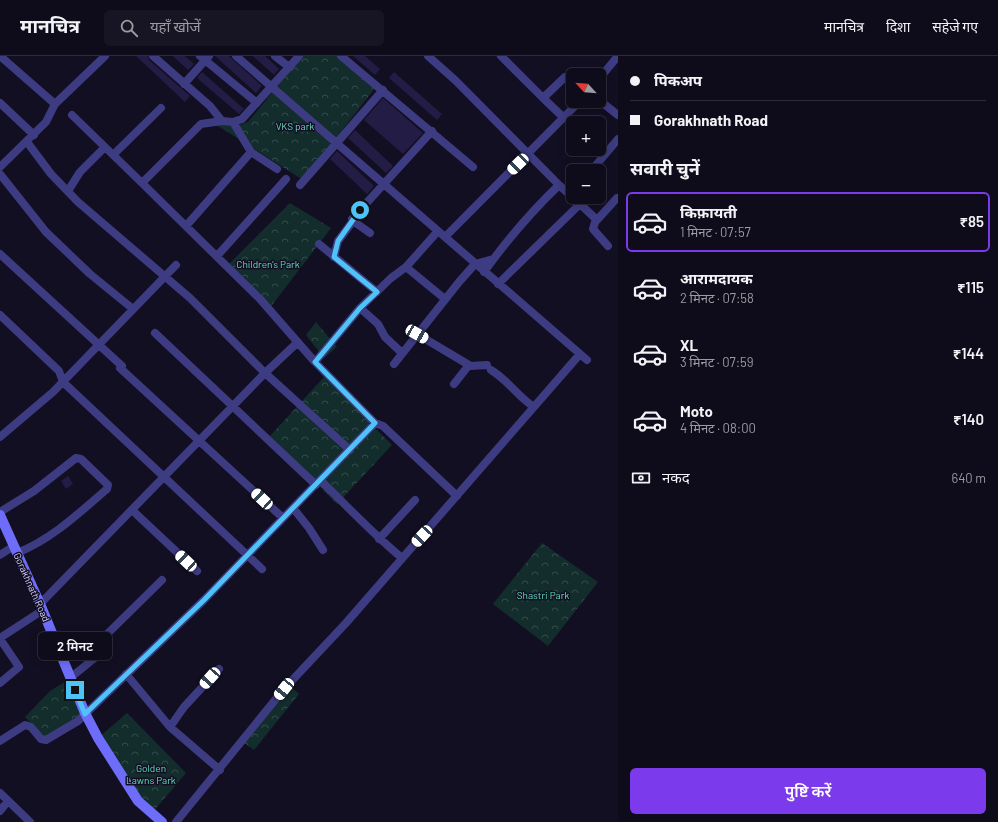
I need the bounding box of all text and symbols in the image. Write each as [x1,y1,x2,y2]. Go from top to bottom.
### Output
search box [104,10,384,46]
text: मानचित्र [20,14,80,37]
icon: search [118,17,140,39]
text: यहाँ खोजें [150,17,201,35]
text: मानचित्र [824,18,864,35]
text: दिशा [886,18,910,35]
text: सहेजे गए [932,18,978,35]
north arrow [566,68,606,108]
map controls [566,68,606,204]
text: पिकअप [654,71,702,89]
text: Gorakhnath Road [654,111,768,129]
button: + [566,116,606,156]
park label: VKS park [276,120,314,132]
car [505,151,531,177]
text: सवारी चुनें [630,157,700,179]
button: − [566,164,606,204]
route start [351,201,369,219]
text: किफ़ायती [680,203,737,221]
icon: car [632,204,668,240]
text: ₹85 [960,212,984,230]
text: 1 मिनट · 07:57 [680,224,751,240]
park label: Children's Park [236,258,300,270]
text: आरामदायक [680,269,753,287]
icon: car [632,270,668,306]
text: ₹115 [957,278,984,296]
text: 2 मिनट · 07:58 [680,290,754,306]
car [404,323,430,345]
icon: car [632,336,668,372]
text: XL [680,336,698,354]
text: ₹144 [953,344,984,362]
text: 3 मिनट · 07:59 [680,354,754,370]
icon: car [632,402,668,438]
text: Moto [680,402,713,420]
text: ₹140 [953,410,984,428]
text: 4 मिनट · 08:00 [680,420,756,436]
icon: cash [630,467,652,489]
text: नकद [662,468,690,486]
text: 640 m [951,470,986,486]
car [249,486,275,512]
car [409,523,435,549]
car [173,548,199,574]
street label: Gorakhnath Road [11,551,53,623]
park label: Shastri Park [517,589,569,601]
callout: 2 मिनट [38,632,112,660]
text: 2 मिनट [57,638,93,654]
car [198,665,222,691]
car [272,676,296,702]
route end [66,681,84,699]
park label: Golden Lawns Park [126,762,176,786]
button: पुष्टि करें [630,768,986,814]

